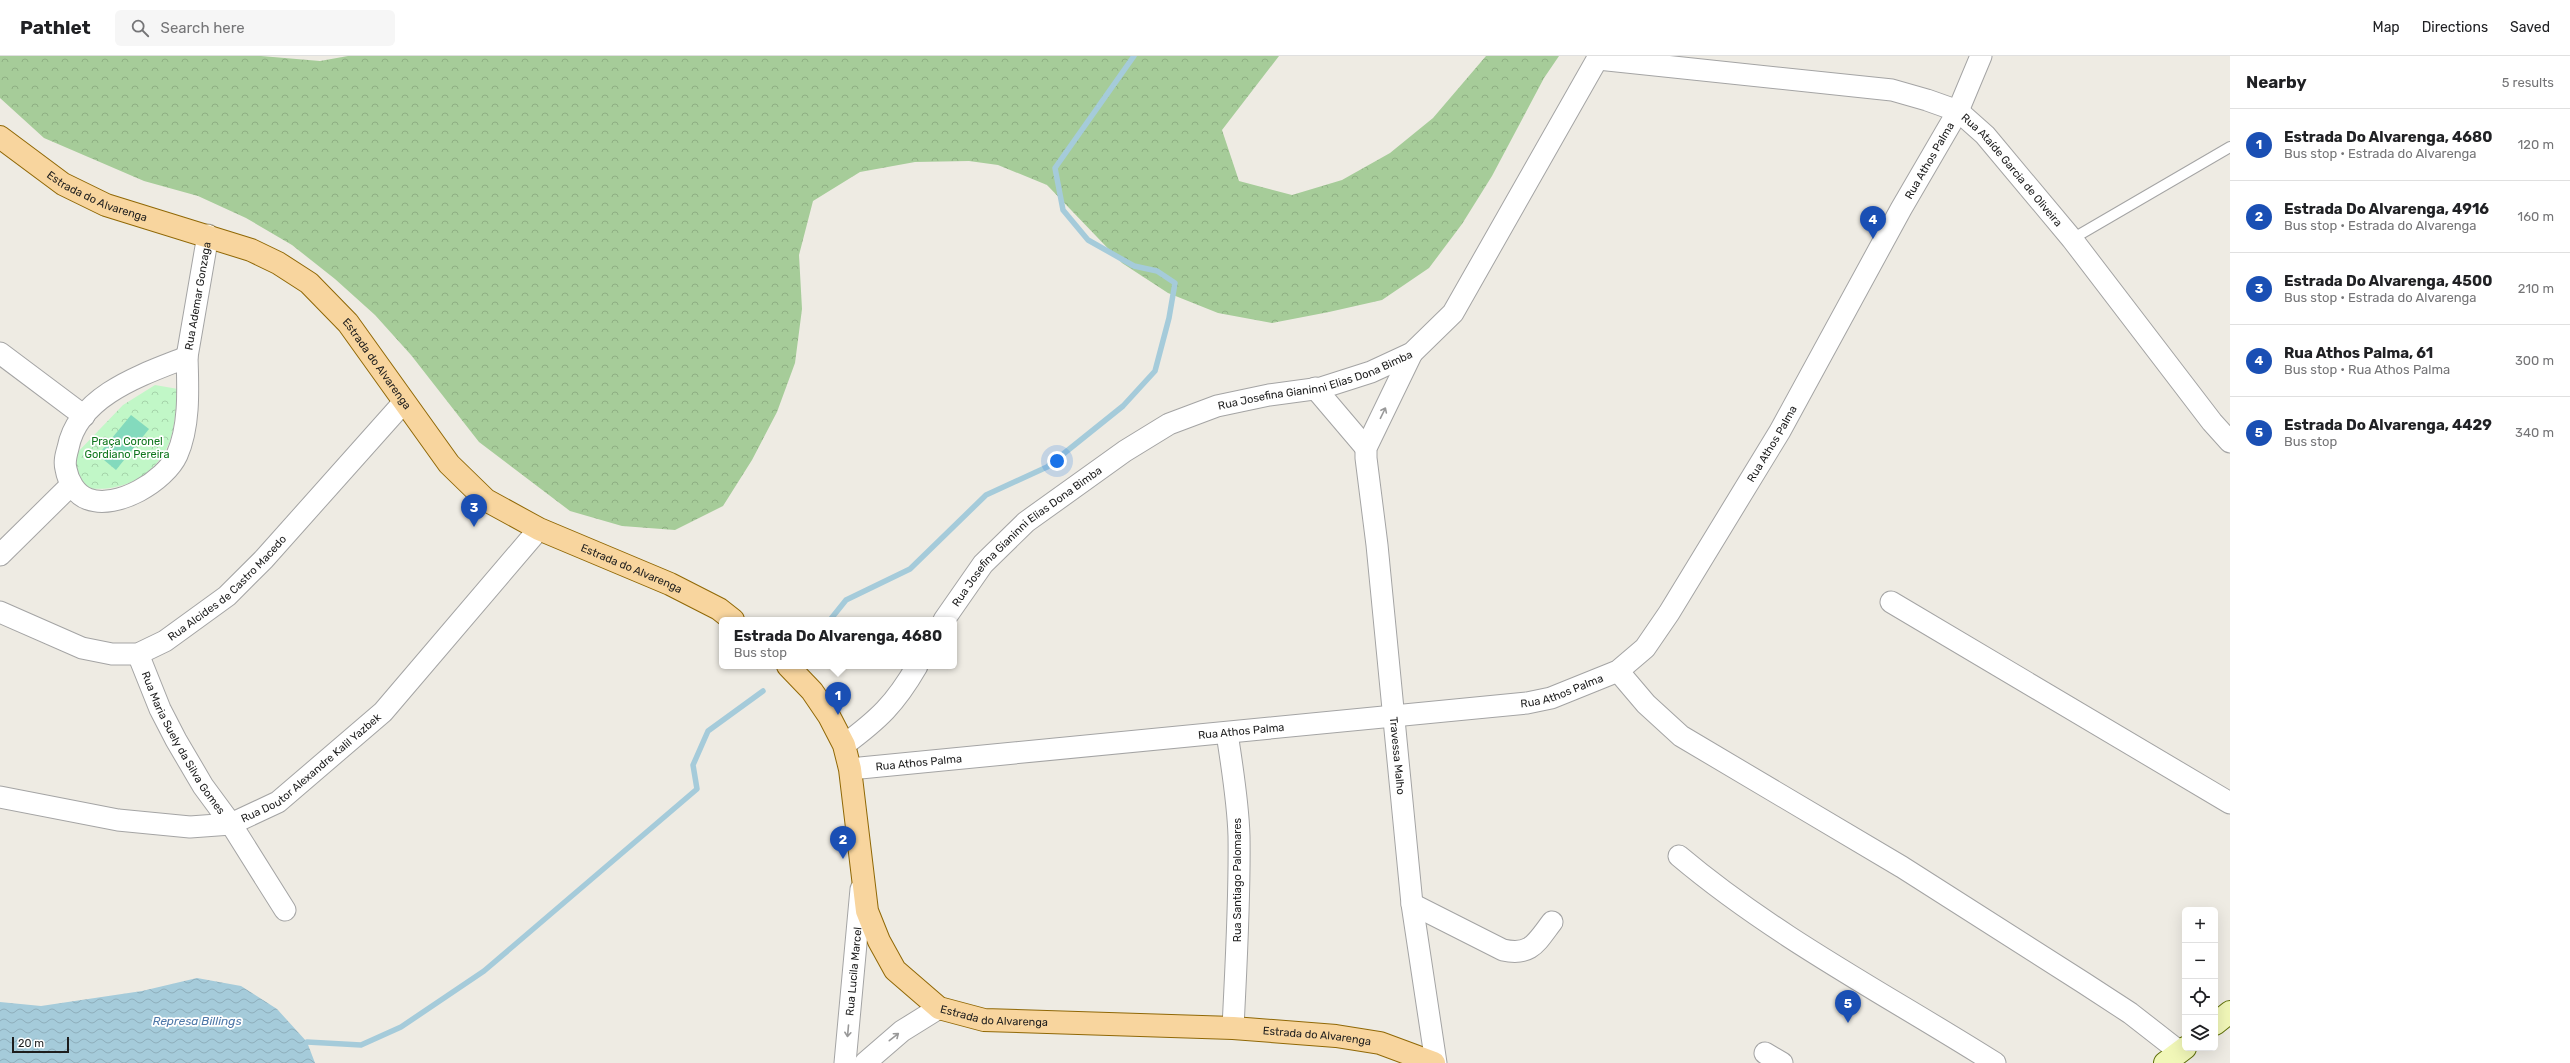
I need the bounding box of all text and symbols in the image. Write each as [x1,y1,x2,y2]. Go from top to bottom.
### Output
search box [115,10,395,46]
text: Pathlet [20,16,91,39]
icon: search [129,17,151,39]
text: Search here [161,19,245,37]
text: Map [2373,19,2400,36]
text: Directions [2422,19,2488,36]
text: Saved [2510,19,2550,36]
text: Nearby [2246,72,2307,92]
text: 5 results [2502,75,2554,90]
street label: Rua Ataíde Garcia de Oliveira [1959,111,2065,229]
street label: Rua Athos Palma [1902,120,1957,201]
text: Estrada Do Alvarenga, 4680 [2284,128,2492,146]
text: 1 [2256,137,2262,152]
text: 120 m [2518,137,2554,152]
text: Bus stop · Estrada do Alvarenga [2284,146,2477,161]
street label: Estrada do Alvarenga [44,168,149,224]
text: Estrada Do Alvarenga, 4916 [2284,200,2489,218]
pin: 4 [1860,206,1886,239]
text: 2 [2255,209,2263,224]
text: 160 m [2518,209,2554,224]
text: Bus stop · Estrada do Alvarenga [2284,218,2477,233]
street label: Rua Ademar Gonzaga [182,241,214,351]
text: Estrada Do Alvarenga, 4500 [2284,272,2492,290]
text: 3 [2255,281,2263,296]
text: 210 m [2518,281,2554,296]
text: Bus stop · Estrada do Alvarenga [2284,290,2477,305]
street label: Estrada do Alvarenga [340,316,414,412]
text: Rua Athos Palma, 61 [2284,344,2433,362]
street label: Rua Josefina Gianinni Elias Dona Bimba [1217,348,1414,413]
text: 4 [2255,353,2263,368]
text: 300 m [2515,353,2554,368]
text: Bus stop · Rua Athos Palma [2284,362,2450,377]
street label: Rua Athos Palma [1744,403,1800,484]
one-way arrow [1380,407,1387,419]
text: Estrada Do Alvarenga, 4429 [2284,416,2492,434]
text: 5 [2255,425,2263,440]
text: 340 m [2515,425,2554,440]
text: Bus stop [2284,434,2337,449]
park label: Praça Coronel Gordiano Pereira [84,435,170,461]
your location [1047,451,1067,471]
street label: Rua Josefina Gianinni Elias Dona Bimba [949,464,1104,609]
pin: 3 [461,494,487,527]
street label: Rua Alcides de Castro Macedo [165,533,289,644]
street label: Estrada do Alvarenga [579,541,684,596]
popup [719,617,957,669]
text: Estrada Do Alvarenga, 4680 [734,627,942,645]
text: Bus stop [734,645,787,660]
street label: Rua Maria Suely da Silva Gomes [139,670,228,817]
street label: Rua Athos Palma [1520,672,1605,711]
pin: 1 [825,682,851,715]
street label: Rua Doutor Alexandre Kalil Yazbek [239,711,384,825]
street label: Travessa Malho [1387,716,1407,795]
street label: Rua Athos Palma [1197,721,1285,742]
street label: Rua Athos Palma [875,752,962,773]
street label: Rua Santiago Palomares [1231,817,1244,942]
pin: 2 [830,826,856,859]
map controls [2182,907,2218,1051]
button: + [2182,907,2218,943]
street label: Rua Lucila Marcel [843,926,864,1016]
button: − [2182,943,2218,979]
button: locate [2182,979,2218,1015]
pin: 5 [1835,990,1861,1023]
street label: Estrada do Alvarenga [939,1003,1048,1029]
water label: Represa Billings [152,1014,242,1028]
button: layers [2182,1015,2218,1051]
one-way arrow [844,1024,851,1037]
street label: Estrada do Alvarenga [1262,1024,1372,1049]
one-way arrow [889,1033,900,1042]
scale bar [12,1035,69,1054]
text: 20 m [18,1037,44,1050]

